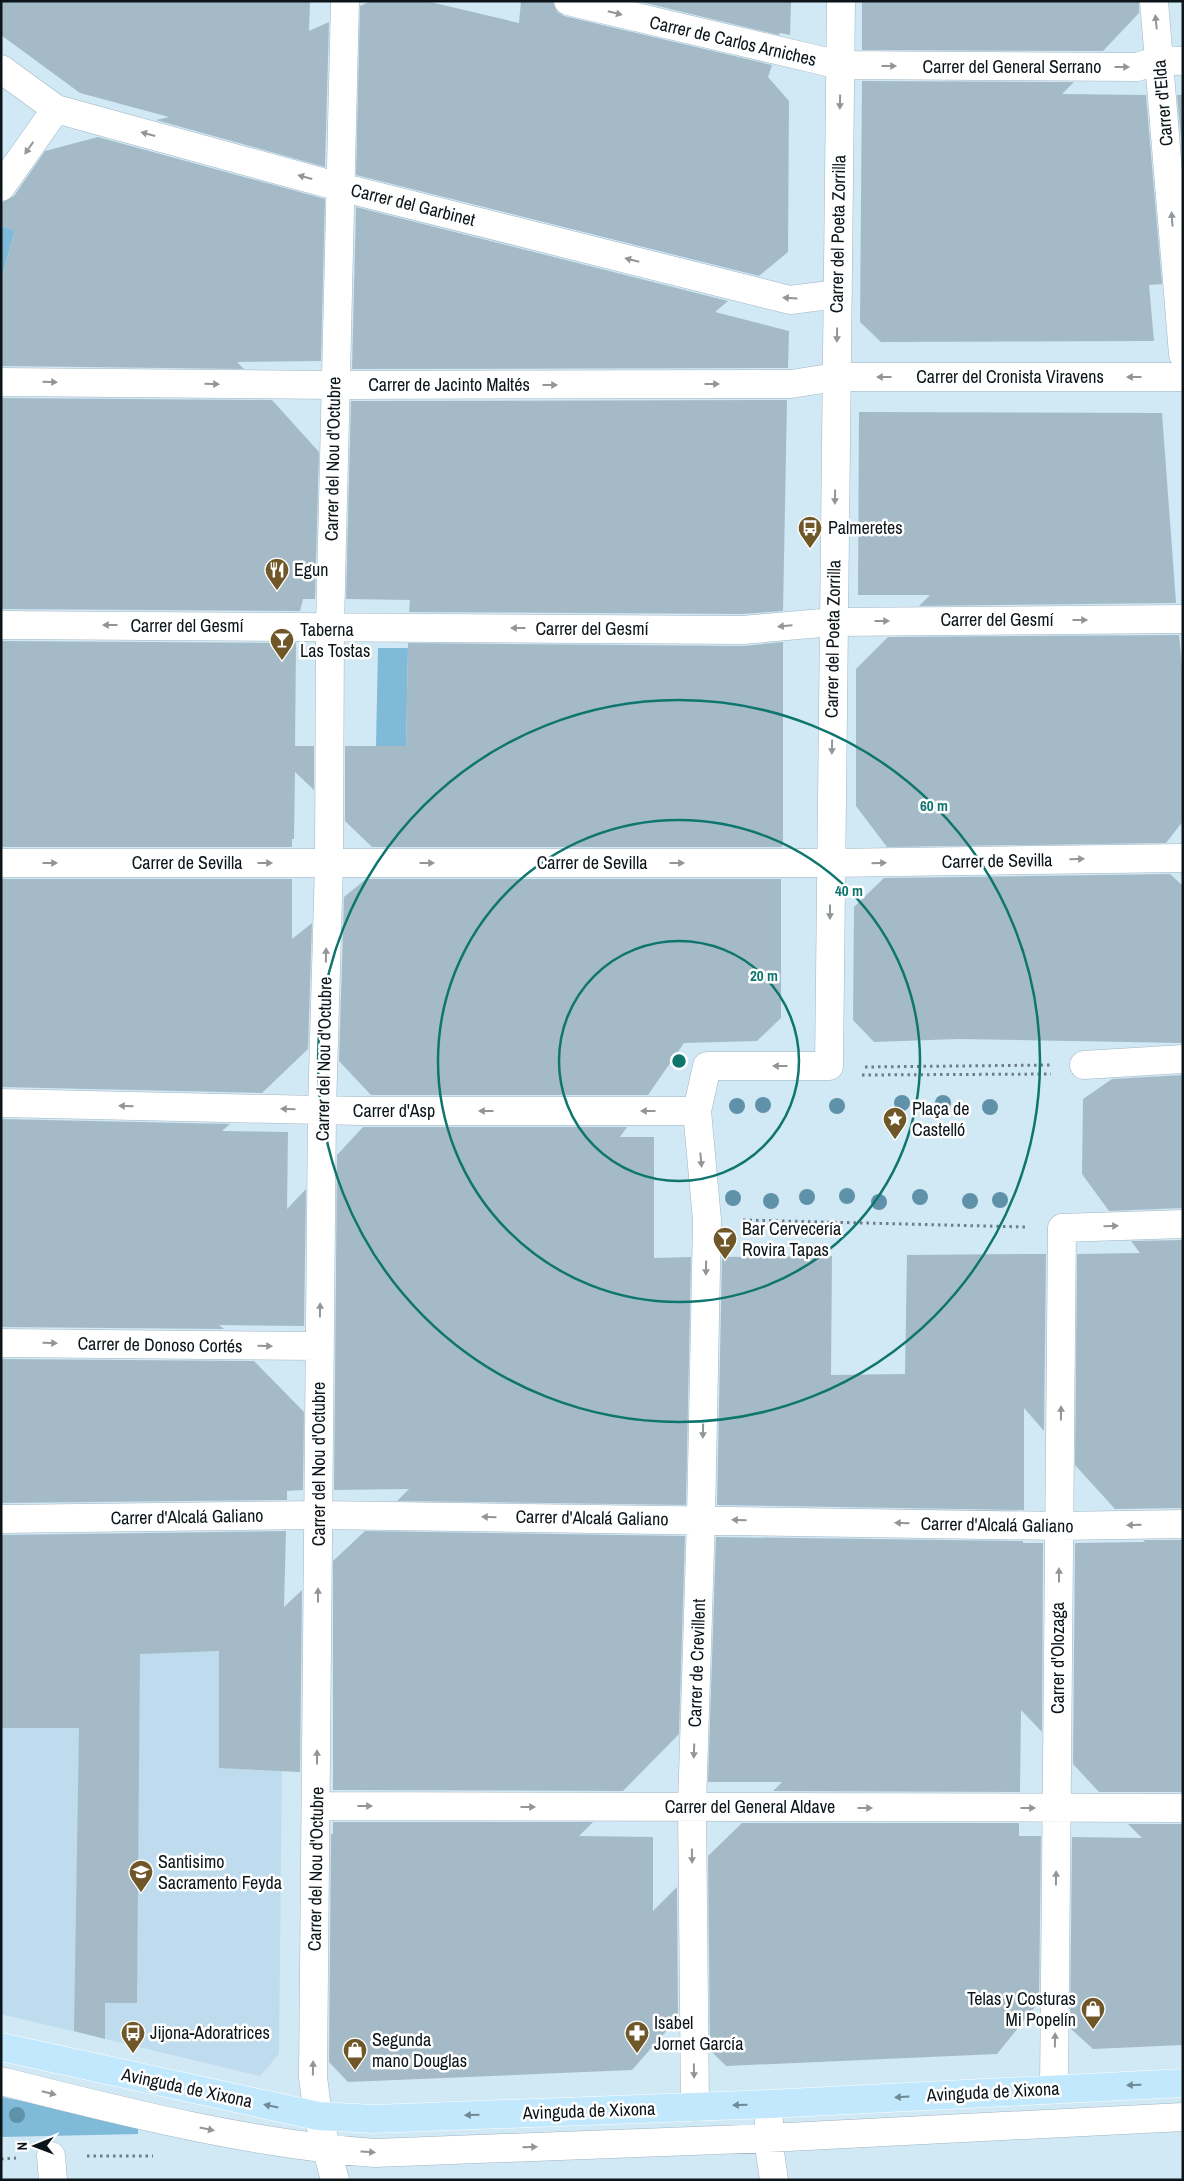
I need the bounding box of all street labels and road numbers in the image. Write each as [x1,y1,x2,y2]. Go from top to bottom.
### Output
street label: Carrer de Carlos Arniches [647,9,819,72]
street label: Carrer del General Serrano [923,54,1101,79]
street label: Carrer d'Elda [1146,59,1179,147]
street label: Carrer del Poeta Zorrilla [824,155,851,313]
street label: Carrer del Garbinet [348,177,478,232]
street label: Carrer del Cronista Viravens [916,364,1104,389]
street label: Carrer de Jacinto Maltés [368,372,530,397]
street label: Carrer del Nou d'Octubre [319,377,346,541]
street label: Carrer del Poeta Zorrilla [819,560,846,718]
street label: Carrer del Gesmí [940,607,1054,632]
street label: Carrer del Gesmí [130,613,244,638]
street label: Carrer del Gesmí [535,616,649,641]
street label: Carrer de Sevilla [941,847,1053,874]
street label: Carrer de Sevilla [132,850,242,875]
street label: Carrer de Sevilla [537,850,647,875]
street label: Carrer del Nou d'Octubre [310,977,337,1141]
street label: Carrer d'Asp [353,1098,435,1123]
street label: Carrer de Donoso Cortés [77,1331,243,1358]
street label: Carrer del Nou d'Octubre [306,1382,331,1546]
street label: Carrer d'Alcalá Galiano [110,1503,264,1530]
street label: Carrer d'Alcalá Galiano [515,1504,669,1531]
street label: Carrer d'Alcalá Galiano [920,1511,1074,1538]
street label: Carrer de Crevillent [682,1598,711,1728]
street label: Carrer d'Olozaga [1045,1602,1070,1714]
street label: Carrer del Nou d'Octubre [302,1787,329,1951]
street label: Carrer del General Aldave [665,1794,835,1819]
street label: Avinguda de Xixona [119,2061,255,2114]
street label: Avinguda de Xixona [925,2076,1060,2108]
street label: Avinguda de Xixona [521,2096,656,2125]

